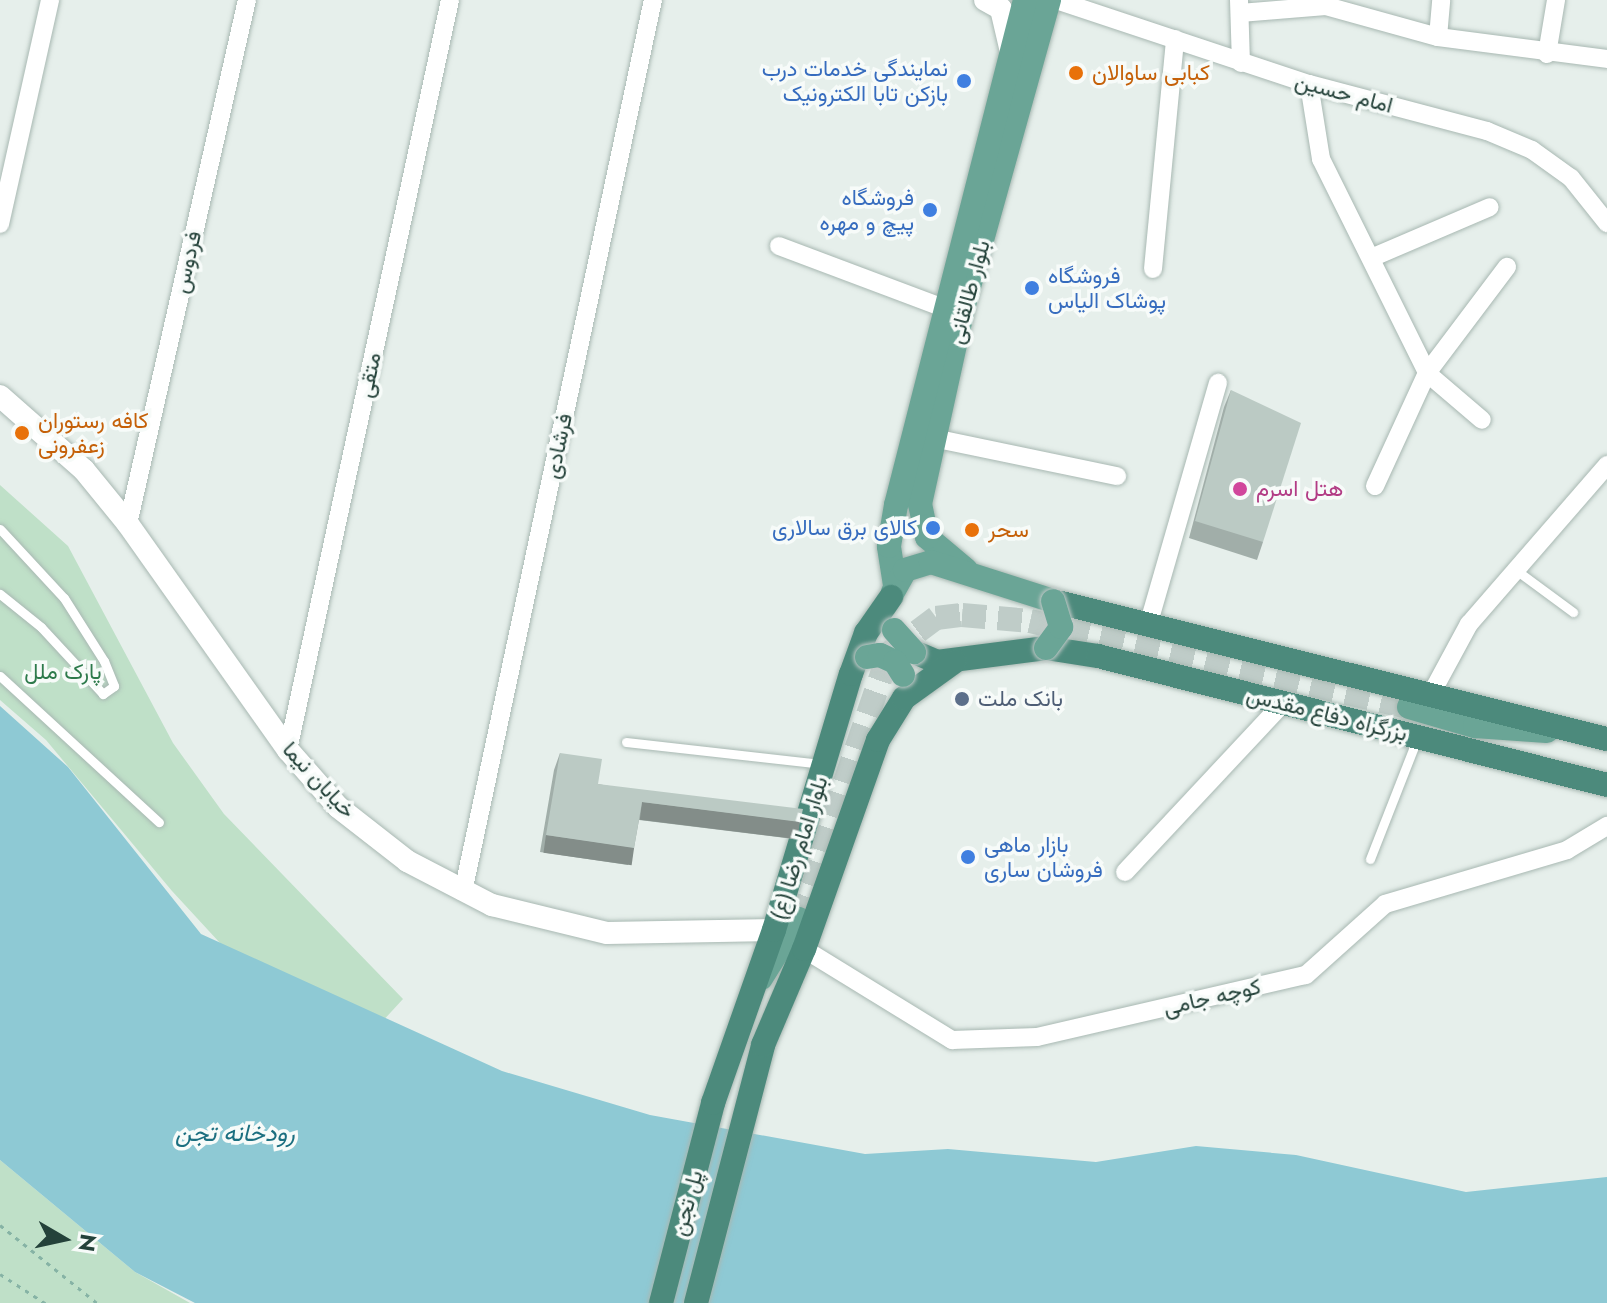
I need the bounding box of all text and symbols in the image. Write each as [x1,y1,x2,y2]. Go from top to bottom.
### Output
place label: نمایندگی خدمات درب بازکن تابا الکترونیک [762,55,948,106]
place label: کبابی ساوالان [1092,60,1210,86]
marker: کبابی ساوالان [1067,64,1085,82]
street label: امام حسین [1292,67,1396,119]
marker: نمایندگی خدمات درب بازکن تابا الکترونیک [955,72,973,90]
place label: فروشگاه پیچ و مهره [819,184,914,236]
marker: فروشگاه پیچ و مهره [921,201,939,219]
street label: فردوس [167,228,207,296]
street label: بلوار طالقانی [943,237,995,347]
place label: فروشگاه پوشاک الیاس [1048,262,1166,314]
marker: فروشگاه پوشاک الیاس [1023,279,1041,297]
street label: متقی [351,350,387,400]
place label: کافه رستوران زعفرونی [38,407,148,458]
street label: فرشادی [538,411,578,481]
marker: کافه رستوران زعفرونی [13,424,31,442]
place label: هتل اسرم [1256,476,1343,502]
marker: هتل اسرم [1231,480,1249,498]
place label: کالای برق سالاری [772,515,917,541]
place label: سحر [988,517,1029,543]
marker: کالای برق سالاری [924,519,942,537]
marker: سحر [963,521,981,539]
park label: پارک ملل [24,659,102,685]
street label: بزرگراه دفاع مقدس [1244,681,1410,747]
place label: بانک ملت [978,686,1063,712]
marker: بانک ملت [953,690,971,708]
street label: خیابان نیما [277,736,361,824]
street label: بلوار امام رضا (ع) [765,773,833,923]
place label: بازار ماهی فروشان ساری [984,831,1103,882]
marker: بازار ماهی فروشان ساری [959,848,977,866]
street label: کوچه جامی [1161,973,1263,1021]
water label: رودخانه تجن [175,1119,295,1147]
street label: پل تجن [666,1167,708,1239]
north arrow [24,1199,104,1279]
text: N [71,1232,105,1254]

